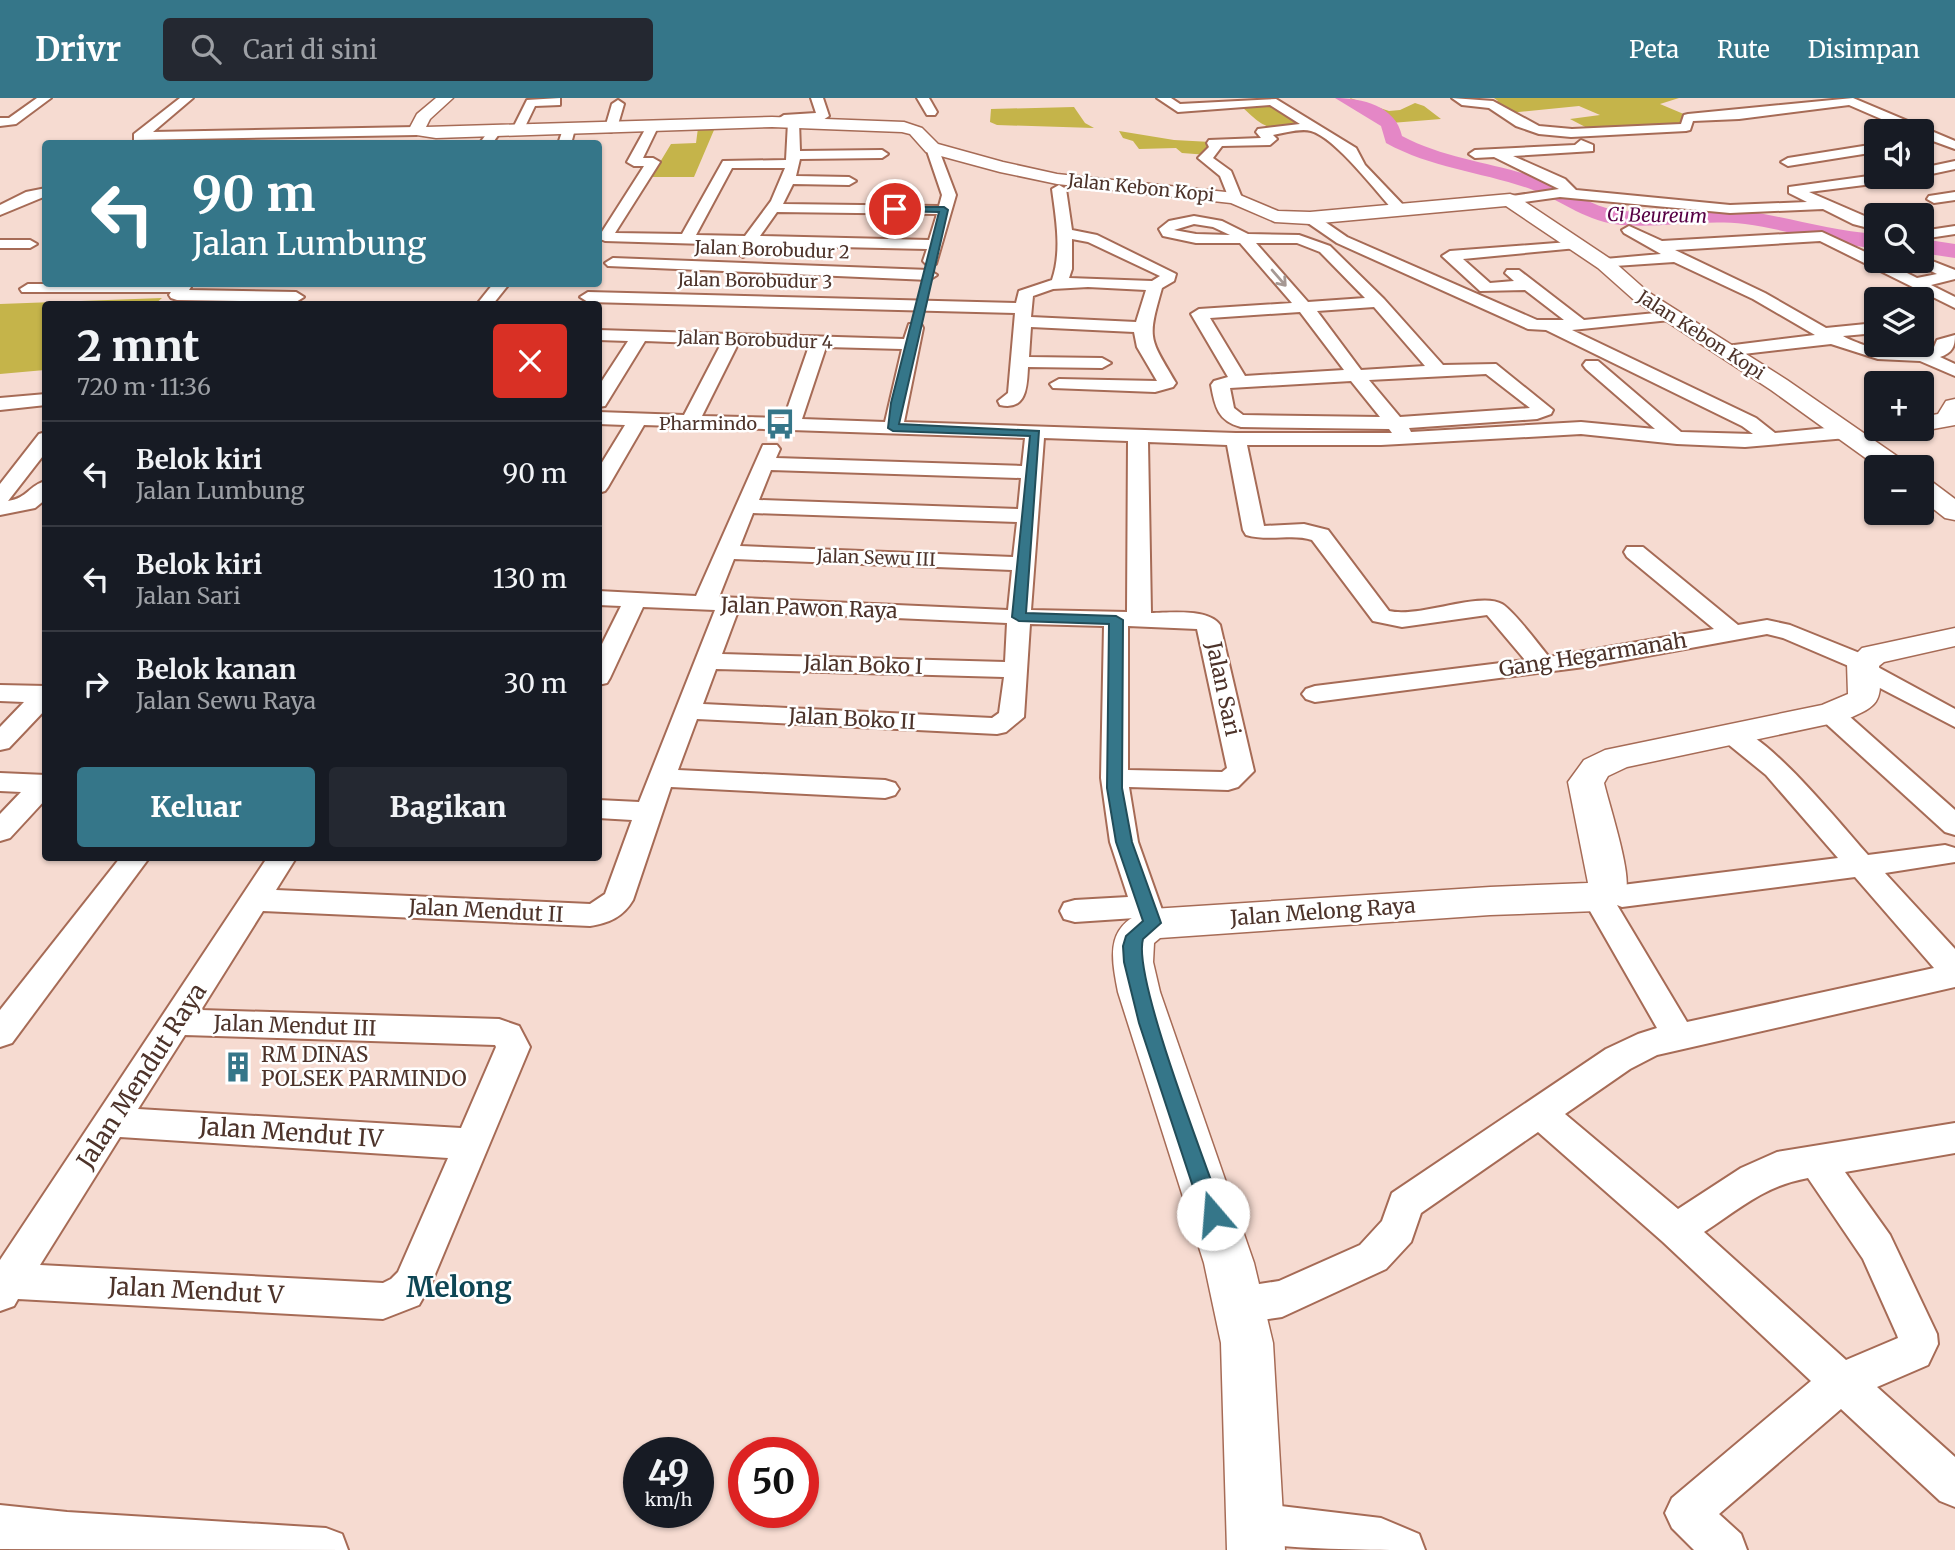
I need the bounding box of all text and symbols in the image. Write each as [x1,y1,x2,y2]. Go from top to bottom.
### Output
search box [163,18,653,81]
text: Drivr [35,29,121,70]
icon: search [187,30,225,68]
text: Cari di sini [243,33,377,66]
text: Peta [1629,34,1679,65]
text: Rute [1717,34,1770,65]
text: Disimpan [1808,34,1920,65]
map controls [1864,119,1934,525]
button: sound [1864,119,1934,189]
text: 90 m [192,163,316,224]
icon: left [77,168,168,259]
street label: Jalan Kebon Kopi [1066,168,1216,207]
pin [865,179,925,239]
icon: arrive [876,190,914,228]
water label: Ci Beureum [1607,202,1707,228]
button: search [1864,203,1934,273]
text: Jalan Lumbung [192,224,426,264]
street label: Jalan Borobudur 2 [693,235,850,264]
street label: Jalan Borobudur 3 [676,268,833,293]
one-way arrow [1271,269,1287,287]
street label: Jalan Kebon Kopi [1633,284,1769,384]
button: layers [1864,287,1934,357]
text: 2 mnt [77,320,200,372]
button: close [493,324,567,398]
street label: Jalan Borobudur 4 [676,325,833,354]
button: + [1864,371,1934,441]
text: 720 m · 11:36 [77,372,211,401]
bus stop icon: Pharmindo [763,407,797,441]
place label: Pharmindo [659,412,757,435]
text: Belok kiri [136,443,262,476]
icon: left [77,455,115,493]
button: − [1864,455,1934,525]
text: 90 m [503,457,567,490]
text: Jalan Lumbung [136,476,304,505]
street label: Jalan Sewu III [815,544,936,571]
text: Belok kiri [136,548,262,581]
icon: left [77,560,115,598]
text: 130 m [493,562,567,595]
text: Jalan Sari [136,581,241,610]
street label: Jalan Pawon Raya [719,591,898,624]
street label: Gang Hegarmanah [1497,626,1689,683]
street label: Jalan Sari [1200,638,1247,739]
street label: Jalan Boko I [802,649,923,680]
text: Belok kanan [136,653,296,686]
icon: right [77,665,115,703]
text: 30 m [504,667,567,700]
text: Jalan Sewu Raya [136,686,316,715]
street label: Jalan Boko II [787,702,916,735]
button: Keluar [77,767,315,847]
button: Bagikan [329,767,567,847]
street label: Jalan Melong Raya [1228,892,1417,932]
street label: Jalan Mendut II [407,893,564,928]
street label: Jalan Mendut Raya [69,977,213,1175]
street label: Jalan Mendut III [212,1009,377,1042]
place label: RM DINAS POLSEK PARMINDO [261,1041,467,1092]
building icon: RM DINAS POLSEK PARMINDO [221,1050,255,1084]
street label: Jalan Mendut IV [197,1111,385,1154]
position arrow [1176,1177,1250,1251]
district label: Melong [406,1269,512,1305]
street label: Jalan Mendut V [107,1270,285,1311]
speed limit sign: 50 [728,1437,819,1528]
text: 49 [648,1451,689,1495]
text: km/h [645,1488,692,1511]

